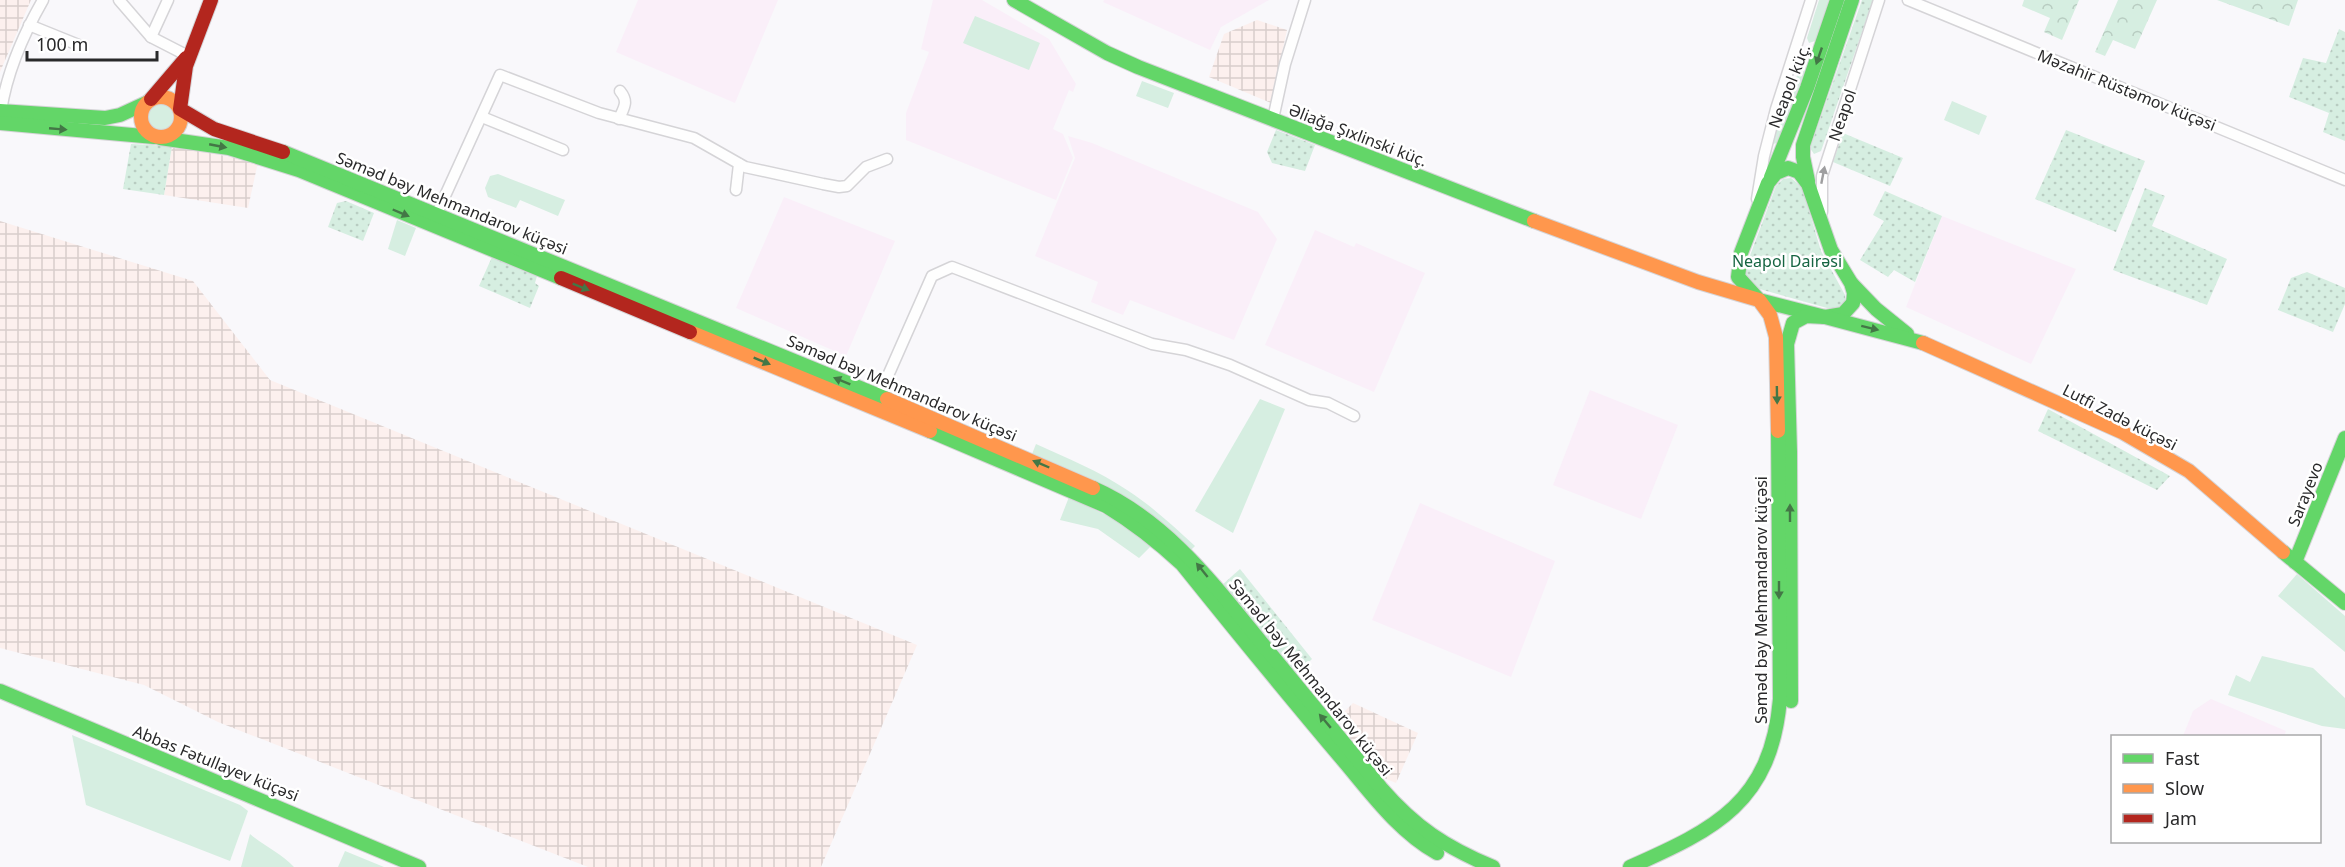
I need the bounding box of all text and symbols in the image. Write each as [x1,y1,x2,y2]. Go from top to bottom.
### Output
scale bar [27,24,158,62]
text: 100 m [36,32,88,56]
street label: Neapol küç. [1763,41,1815,131]
street label: Məzahir Rüstəmov küçəsi [2034,44,2220,136]
one-way arrow [1813,47,1823,65]
street label: Neapol [1823,86,1861,144]
street label: Əliağa Şıxlinski küç. [1286,98,1430,172]
one-way arrow [49,124,68,134]
one-way arrow [209,142,228,151]
street label: Səməd bəy Mehmandarov küçəsi [333,146,571,260]
one-way arrow [1819,165,1828,184]
one-way arrow [392,209,410,218]
park label: Neapol Dairəsi [1732,250,1842,272]
one-way arrow [573,282,591,292]
one-way arrow [1860,324,1879,334]
street label: Səməd bəy Mehmandarov küçəsi [784,329,1020,447]
one-way arrow [753,356,771,366]
one-way arrow [833,376,851,385]
street label: Lutfi Zadə küçəsi [2059,379,2181,455]
one-way arrow [1772,386,1782,405]
street label: Sarayevo [2282,458,2328,530]
one-way arrow [1033,460,1050,469]
street label: Səməd bəy Mehmandarov küçəsi [1750,476,1772,724]
one-way arrow [1786,504,1795,523]
one-way arrow [1196,562,1209,578]
street label: Səməd bəy Mehmandarov küçəsi [1224,574,1398,780]
one-way arrow [1774,581,1784,600]
one-way arrow [1320,714,1332,729]
street label: Abbas Fətullayev küçəsi [130,720,302,806]
legend [2111,735,2321,843]
text: Fast [2165,746,2200,770]
text: Slow [2165,776,2204,800]
text: Jam [2163,806,2197,830]

